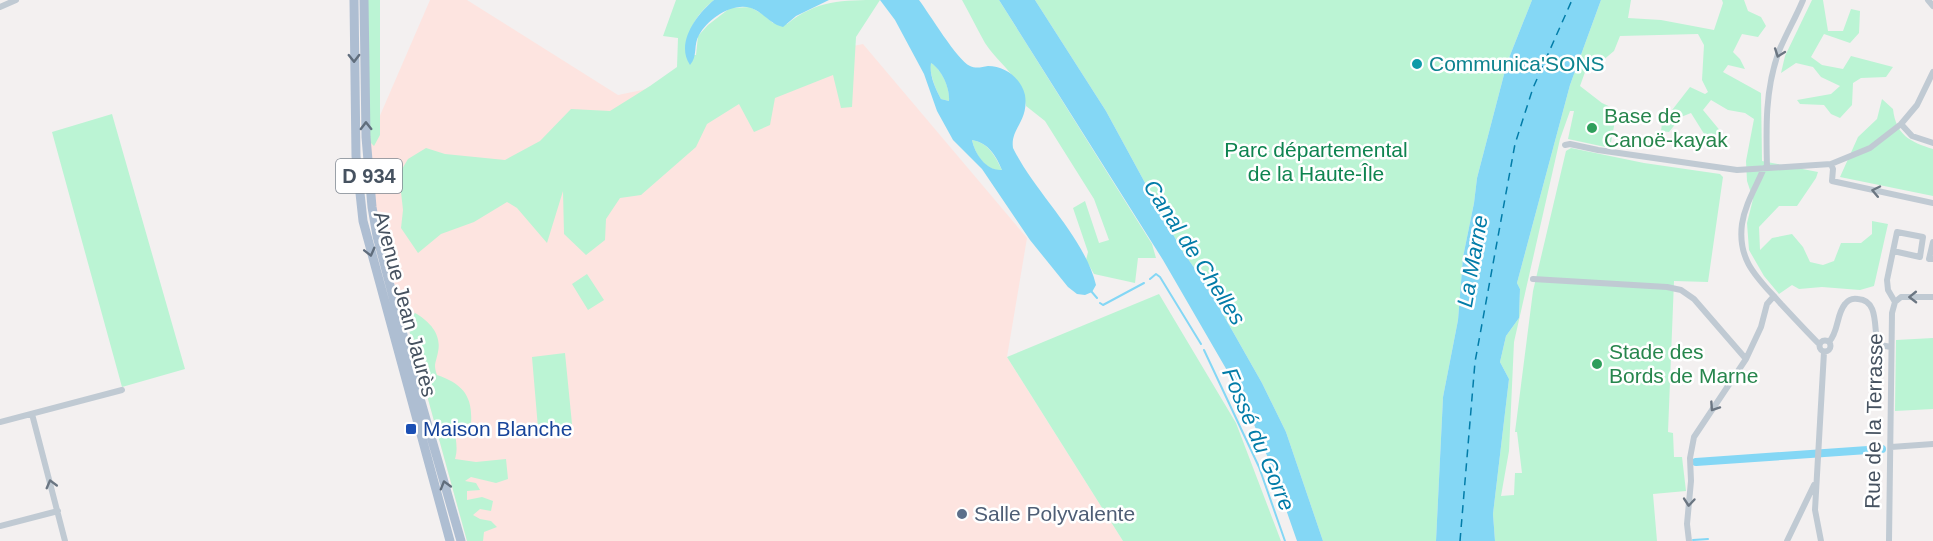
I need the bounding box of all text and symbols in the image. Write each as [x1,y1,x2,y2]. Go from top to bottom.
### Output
one-way arrow [1774,47,1787,58]
place label: Communica'SONS [1429,52,1605,75]
one-way arrow [348,54,361,63]
marker: Communica'SONS [1410,57,1424,71]
place label: Base de Canoë-kayak [1604,104,1728,151]
marker: Base de Canoë-kayak [1585,121,1599,135]
one-way arrow [359,122,372,131]
park label: Parc départemental de la Haute-Île [1224,138,1408,185]
road number: D 934 [336,159,402,193]
water label: Canal de Chelles [1138,175,1251,329]
one-way arrow [1871,185,1881,198]
street label: Avenue Jean Jaurès [370,209,441,399]
water label: La Marne [1452,213,1493,309]
one-way arrow [363,247,376,257]
one-way arrow [1909,291,1918,303]
street label: Rue de la Terrasse [1860,333,1887,509]
place label: Stade des Bords de Marne [1609,340,1758,387]
marker: Stade des Bords de Marne [1590,357,1604,371]
water label: Fossé du Gorre [1217,364,1300,514]
one-way arrow [1710,401,1721,412]
place label: Maison Blanche [423,417,572,440]
marker: Maison Blanche [404,422,418,436]
one-way arrow [46,480,58,490]
one-way arrow [440,480,452,491]
one-way arrow [1683,497,1696,506]
place label: Salle Polyvalente [974,502,1135,525]
marker: Salle Polyvalente [955,507,969,521]

